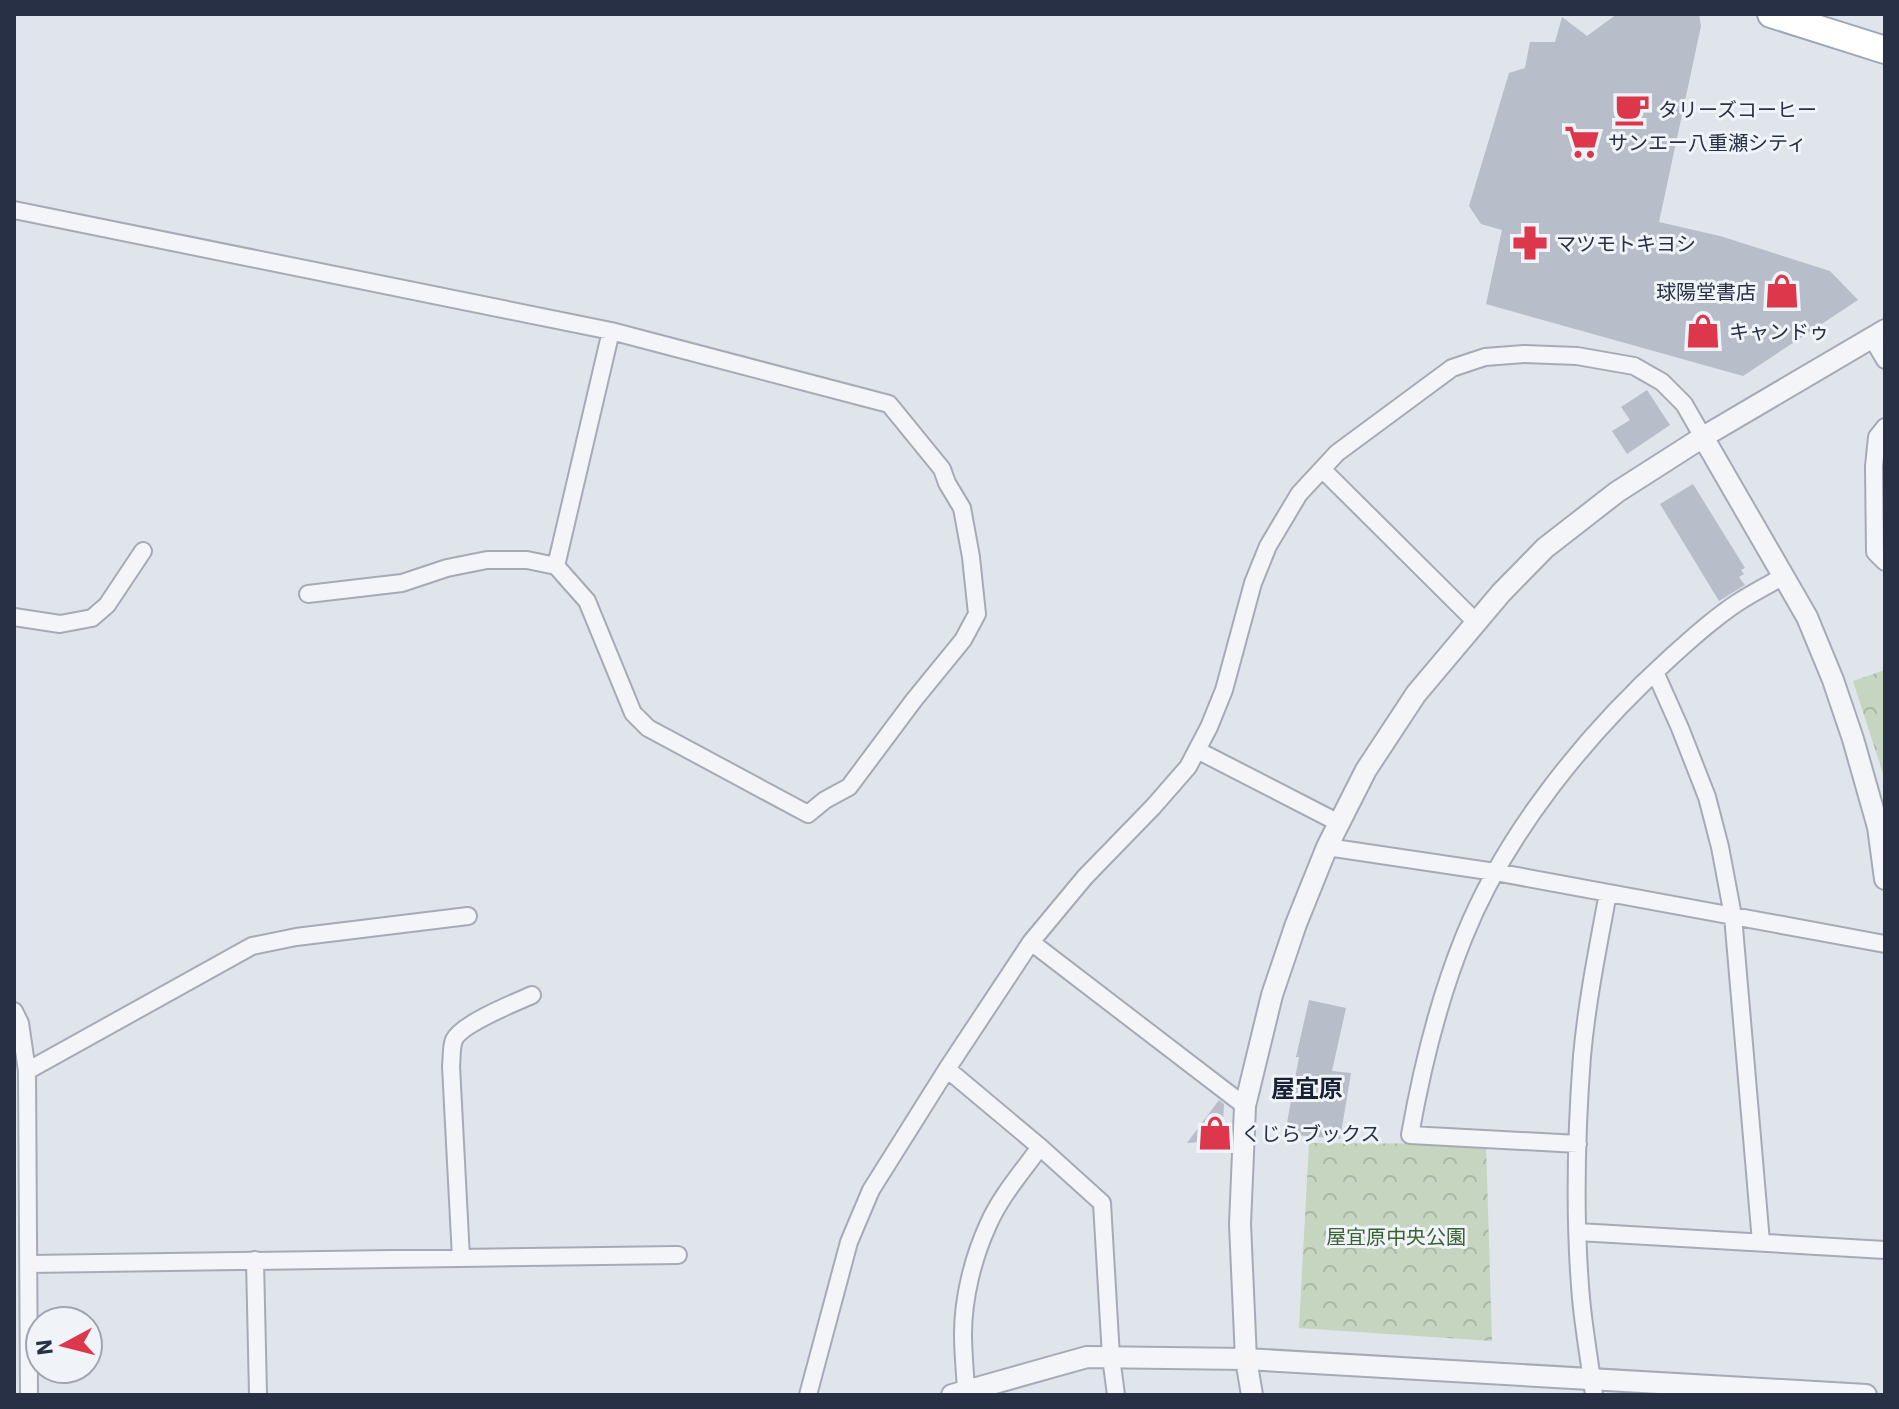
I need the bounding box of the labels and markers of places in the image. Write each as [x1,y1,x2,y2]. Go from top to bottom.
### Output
cafe icon: タリーズコーヒー [1613,90,1651,128]
place label: タリーズコーヒー [1658,96,1817,123]
supermarket icon: サンエー八重瀬シティ [1563,123,1601,161]
place label: サンエー八重瀬シティ [1608,129,1807,156]
pharmacy icon: マツモトキヨシ [1511,224,1549,262]
place label: マツモトキヨシ [1556,230,1696,257]
shop icon: 球陽堂書店 [1763,272,1801,310]
place label: 球陽堂書店 [1656,278,1756,305]
shop icon: キャンドゥ [1684,312,1722,350]
place label: キャンドゥ [1729,318,1829,345]
shop icon: くじらブックス [1196,1114,1234,1152]
place label: くじらブックス [1241,1120,1380,1147]

